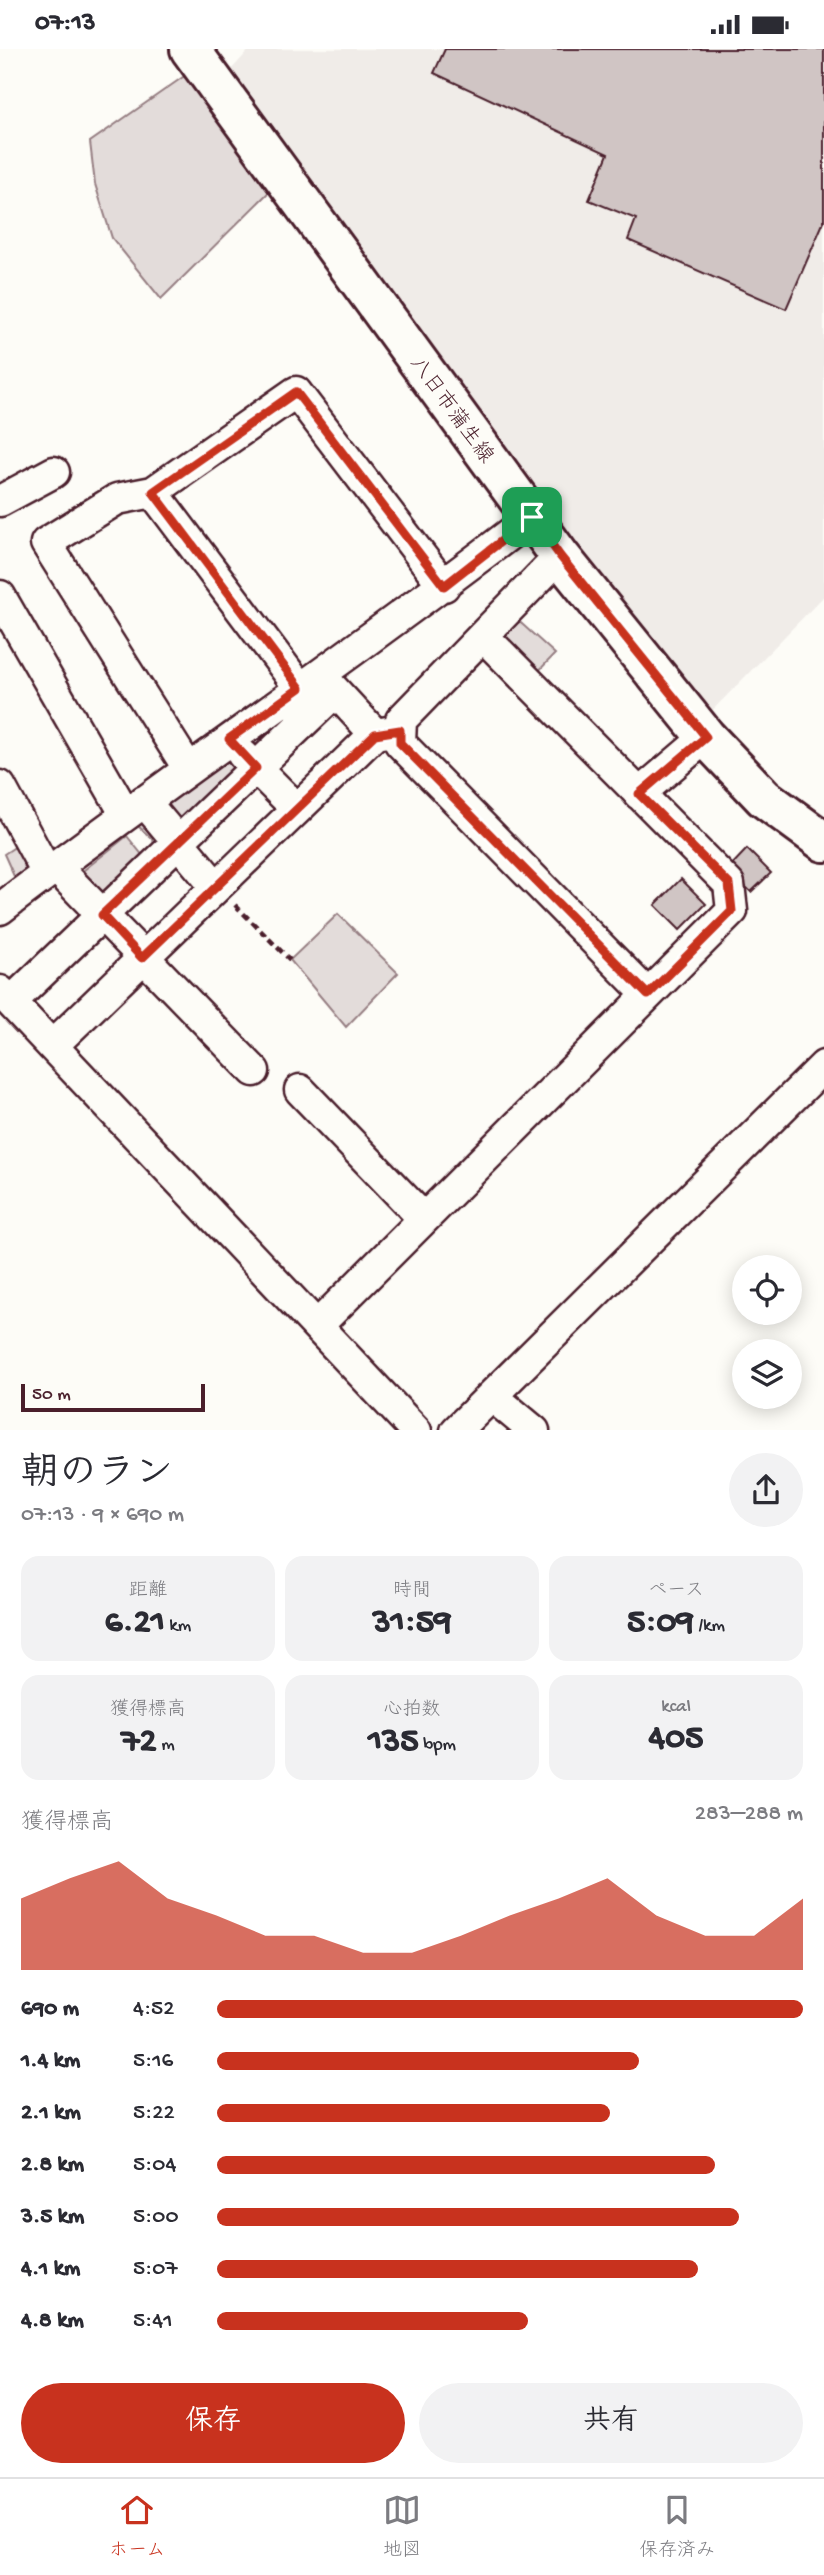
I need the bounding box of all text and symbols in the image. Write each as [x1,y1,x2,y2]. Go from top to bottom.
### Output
text: 07:13 [35,9,95,40]
street label: 八日市蒲生線 [403,352,498,469]
pin [502,487,562,547]
icon: arrive [513,498,551,536]
map controls [732,1255,802,1409]
button: locate [732,1255,802,1325]
button: layers [732,1339,802,1409]
scale bar [21,1381,205,1413]
text: 50 m [32,1384,71,1407]
button: share [729,1453,803,1527]
text: 朝のラン [21,1454,173,1498]
text: 07:13 · 9 × 690 m [21,1502,184,1529]
text: 距離 [129,1580,167,1603]
text: 時間 [393,1580,431,1603]
text: ペース [648,1580,704,1603]
text: 6.21 [105,1603,165,1644]
text: 31:59 [372,1603,452,1644]
text: 5:09 [627,1603,694,1644]
text: km [165,1615,191,1638]
text: /km [694,1615,725,1638]
text: kcal [661,1696,691,1719]
text: 獲得標高 [110,1699,186,1722]
text: 心拍数 [383,1699,441,1722]
text: 405 [649,1719,703,1760]
text: 72 [121,1722,157,1763]
text: 135 [368,1722,419,1763]
text: m [157,1734,175,1757]
text: bpm [419,1734,456,1757]
text: 283–288 m [695,1801,803,1828]
text: 獲得標高 [21,1810,113,1837]
text: 690 m [21,1996,79,2023]
text: 4:52 [133,1996,174,2023]
text: 1.4 km [21,2048,80,2075]
text: 5:16 [133,2048,173,2075]
text: 2.1 km [21,2100,81,2127]
text: 5:22 [133,2100,175,2127]
text: 2.8 km [21,2152,84,2179]
text: 5:04 [133,2152,176,2179]
text: 3.5 km [21,2204,84,2231]
text: 5:00 [133,2204,178,2231]
text: 4.1 km [21,2256,80,2283]
text: 5:07 [133,2256,177,2283]
text: 4.8 km [21,2308,84,2335]
text: 5:41 [133,2308,173,2335]
button: 保存 [21,2383,405,2463]
button: 共有 [419,2383,803,2463]
tab: ホーム [109,2491,165,2563]
tab: 地図 [383,2491,421,2563]
tab: 保存済み [639,2491,715,2563]

